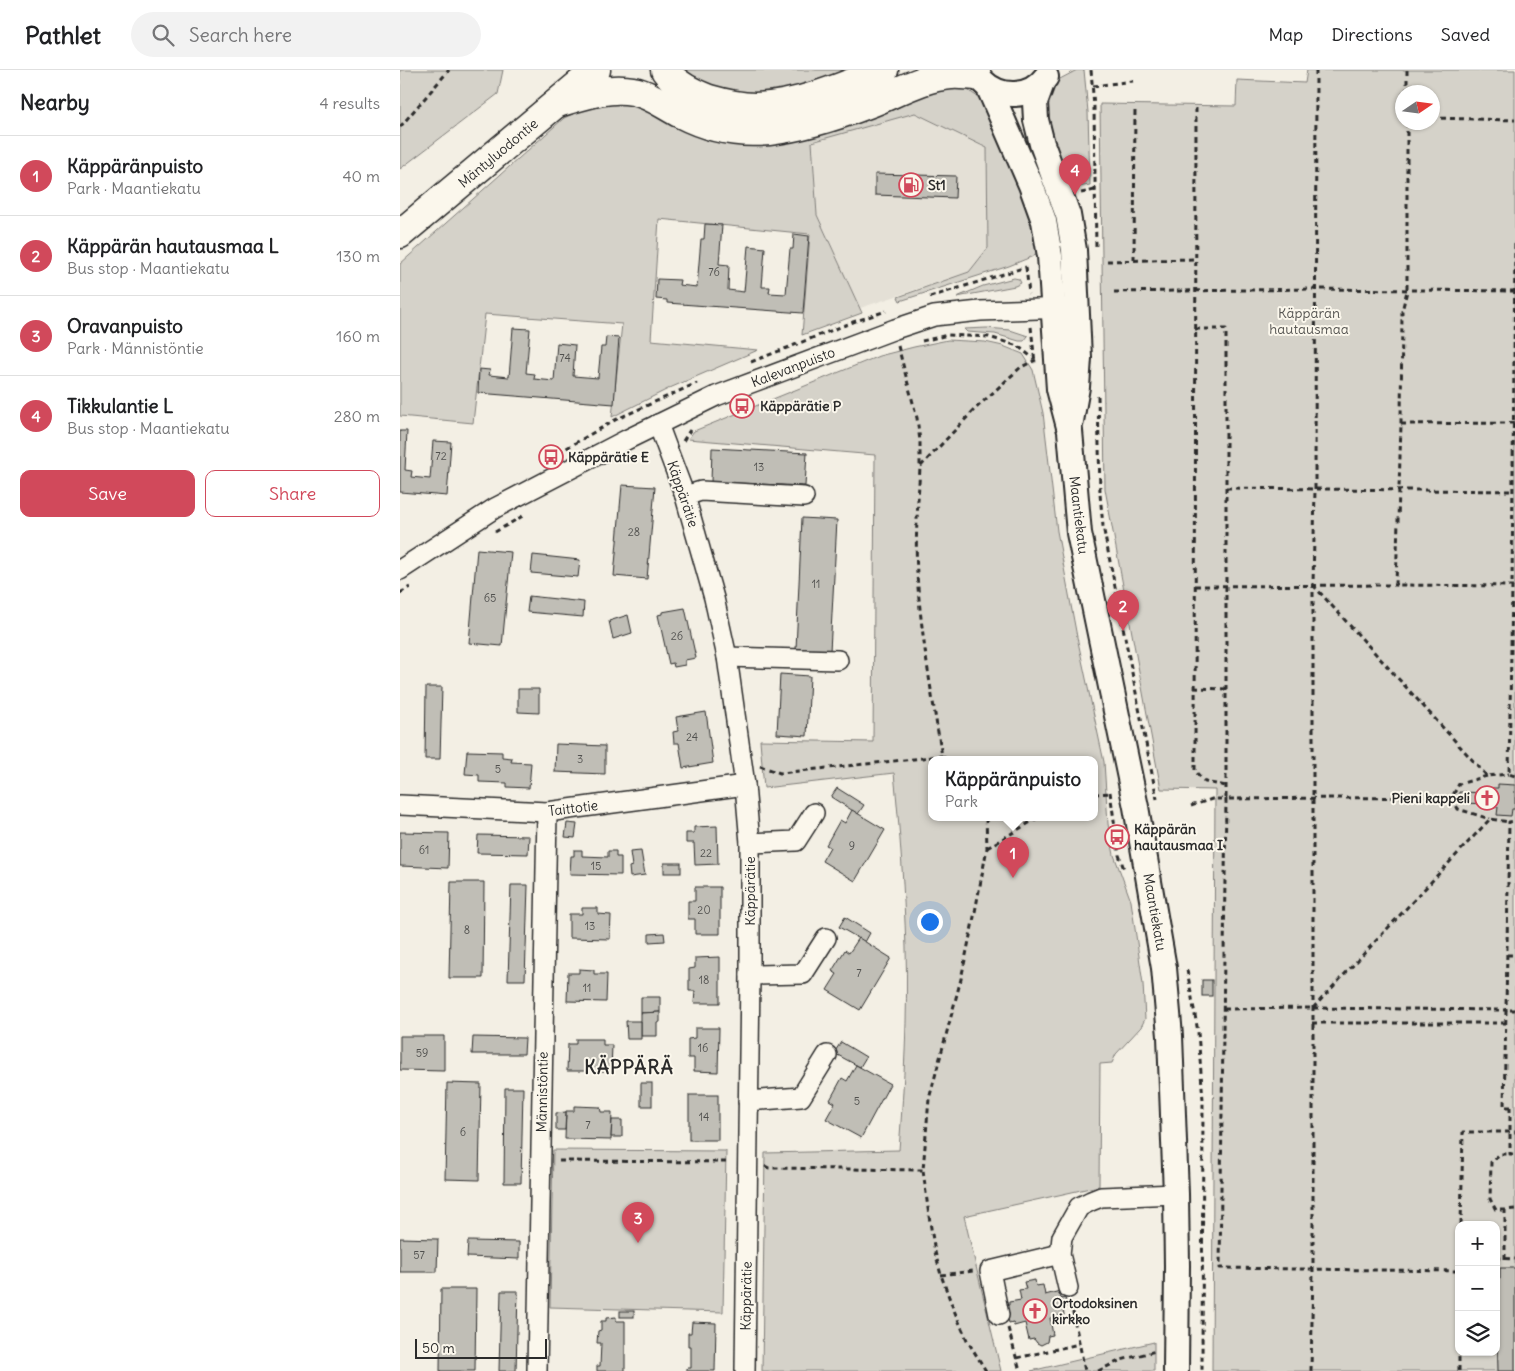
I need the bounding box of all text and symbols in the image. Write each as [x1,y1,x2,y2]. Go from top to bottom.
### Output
search box [131,12,481,57]
text: Pathlet [25,20,101,50]
icon: search [149,21,177,49]
text: Search here [189,23,292,47]
text: Map [1268,23,1303,46]
text: Directions [1331,23,1413,46]
text: Saved [1441,23,1490,46]
north arrow [1395,85,1440,130]
text: Nearby [20,89,90,116]
text: 4 results [319,93,380,113]
street label: Mäntyluodontie [454,114,542,192]
text: Käppäränpuisto [67,154,203,178]
pin: 4 [1059,154,1091,195]
text: 1 [33,166,39,186]
text: 40 m [342,166,380,186]
fuel station icon: St1 [898,172,924,198]
place label: St1 [928,176,946,194]
text: Park · Maantiekatu [67,178,201,198]
text: Käppärän hautausmaa L [67,234,279,258]
text: 2 [32,246,40,266]
text: 130 m [336,246,380,266]
text: Bus stop · Maantiekatu [67,258,230,278]
house number: 76 [708,265,720,279]
park label: Käppärän hautausmaa [1269,304,1349,338]
text: Oravanpuisto [67,314,183,338]
text: 3 [31,326,41,346]
text: 160 m [336,326,380,346]
text: Park · Männistöntie [67,338,204,358]
street label: Kalevanpuisto [749,343,838,391]
house number: 74 [559,351,571,365]
bus stop icon: Käppärätie P [729,393,755,419]
text: Tikkulantie L [67,394,173,418]
place label: Käppärätie P [760,397,842,415]
text: 4 [31,406,41,426]
text: 280 m [334,406,380,426]
text: Bus stop · Maantiekatu [67,418,230,438]
bus stop icon: Käppärätie E [538,444,564,470]
place label: Käppärätie E [568,448,649,466]
house number: 72 [435,449,447,463]
street label: Käppärätie [663,458,703,530]
house number: 13 [754,460,764,474]
button: Save [20,470,195,517]
button: Share [205,470,380,517]
street label: Maantiekatu [1065,475,1093,555]
house number: 28 [628,525,640,539]
house number: 11 [812,577,820,591]
pin: 2 [1107,590,1139,631]
house number: 65 [484,591,496,605]
house number: 26 [671,629,683,643]
house number: 24 [686,730,698,744]
house number: 3 [577,752,583,766]
popup [928,756,1098,821]
house number: 5 [495,762,501,776]
text: Käppäränpuisto [945,767,1081,791]
church icon: Pieni kappeli [1474,785,1500,811]
place label: Pieni kappeli [1392,789,1470,807]
text: Park [945,791,978,811]
street label: Taittotie [547,796,599,820]
place label: Käppärän hautausmaa I [1134,820,1223,854]
bus stop icon: Käppärän hautausmaa I [1104,824,1130,850]
pin: 1 [997,837,1029,878]
house number: 9 [849,839,855,853]
house number: 61 [419,843,429,857]
house number: 22 [700,846,712,860]
street label: Käppärätie [741,856,759,926]
house number: 15 [591,859,601,873]
street label: Maantiekatu [1139,872,1171,952]
house number: 20 [697,903,711,917]
your location [917,909,943,935]
house number: 13 [585,919,595,933]
house number: 8 [464,923,470,937]
house number: 7 [856,966,862,980]
house number: 18 [699,973,709,987]
house number: 11 [583,981,591,995]
house number: 16 [698,1041,708,1055]
house number: 59 [416,1046,428,1060]
street label: Männistöntie [532,1051,552,1133]
district label: KÄPPÄRÄ [584,1054,674,1079]
house number: 5 [854,1094,860,1108]
house number: 14 [699,1110,709,1124]
house number: 7 [585,1118,591,1132]
house number: 6 [460,1125,466,1139]
pin: 3 [622,1202,654,1243]
map controls [1455,1221,1500,1356]
button: + [1455,1221,1500,1266]
house number: 57 [413,1248,425,1262]
street label: Käppärätie [736,1261,756,1331]
button: − [1455,1266,1500,1311]
place label: Ortodoksinen kirkko [1052,1294,1138,1328]
church icon: Ortodoksinen kirkko [1022,1298,1048,1324]
button: layers [1455,1311,1500,1356]
scale bar [415,1336,548,1359]
text: 50 m [422,1339,455,1357]

